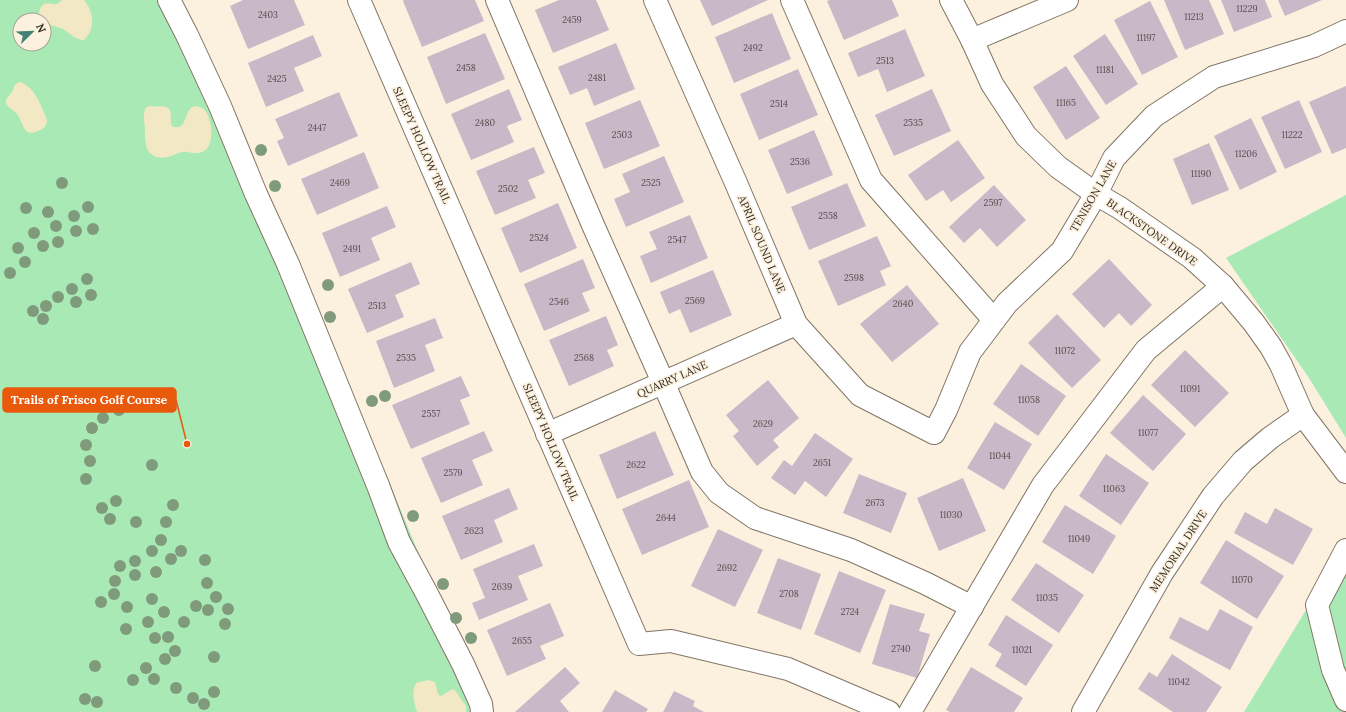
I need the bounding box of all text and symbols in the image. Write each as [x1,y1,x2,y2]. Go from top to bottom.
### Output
house number: 11229 [1236,3,1258,14]
house number: 2403 [258,9,278,20]
house number: 11213 [1184,11,1204,22]
north arrow [12,12,52,52]
house number: 2459 [562,14,582,25]
text: N [33,21,50,35]
house number: 11197 [1137,32,1155,43]
house number: 2492 [743,42,763,53]
house number: 2513 [876,55,894,66]
house number: 2458 [456,62,476,73]
house number: 11181 [1096,64,1114,75]
house number: 2481 [588,72,606,83]
house number: 2425 [267,73,287,84]
street label: SLEEPY HOLLOW TRAIL [390,84,454,206]
house number: 11165 [1056,97,1076,108]
house number: 2514 [770,98,788,109]
house number: 2480 [475,117,495,128]
house number: 2535 [903,117,923,128]
house number: 2447 [308,122,326,133]
house number: 2503 [612,129,632,140]
house number: 11222 [1281,129,1303,140]
house number: 11206 [1235,148,1257,159]
house number: 2536 [790,156,810,167]
street label: TENISON LANE [1067,157,1119,234]
house number: 11190 [1191,168,1212,179]
house number: 2469 [330,177,350,188]
house number: 2525 [641,177,661,188]
house number: 2502 [498,183,518,194]
street label: APRIL SOUND LANE [735,192,789,295]
street label: BLACKSTONE DRIVE [1104,195,1200,269]
house number: 2597 [984,197,1002,208]
house number: 2558 [818,210,838,221]
house number: 2524 [529,232,549,243]
house number: 2547 [668,234,686,245]
house number: 2491 [343,243,361,254]
house number: 2598 [844,272,864,283]
house number: 2569 [685,295,705,306]
house number: 2546 [549,296,569,307]
house number: 2640 [893,298,914,309]
house number: 2513 [368,300,386,311]
house number: 11072 [1055,345,1076,356]
house number: 2535 [396,352,416,363]
house number: 2568 [574,352,594,363]
street label: QUARRY LANE [635,357,710,401]
street label: SLEEPY HOLLOW TRAIL [520,381,582,503]
house number: 11091 [1180,383,1200,394]
callout: Trails of Frisco Golf Course [3,388,176,412]
text: Trails of Frisco Golf Course [11,392,168,407]
house number: 11058 [1018,394,1040,405]
house number: 2557 [422,408,440,419]
house number: 2629 [753,418,773,429]
house number: 11077 [1138,427,1158,438]
house number: 11044 [989,450,1011,461]
house number: 2651 [813,457,831,468]
house number: 2622 [626,459,646,470]
house number: 2579 [443,467,463,478]
house number: 11063 [1103,483,1125,494]
house number: 2673 [865,497,885,508]
street label: MEMORIAL DRIVE [1146,507,1210,595]
house number: 11030 [940,509,963,520]
house number: 2644 [656,512,676,523]
house number: 2623 [464,525,484,536]
house number: 11049 [1068,533,1090,544]
house number: 2692 [717,562,737,573]
house number: 11070 [1231,574,1253,585]
house number: 2639 [492,581,512,592]
house number: 2708 [779,588,799,599]
house number: 11035 [1036,592,1058,603]
house number: 2724 [841,606,859,617]
house number: 2655 [512,635,532,646]
house number: 2740 [891,643,911,654]
house number: 11021 [1012,644,1032,655]
house number: 11042 [1168,676,1190,687]

